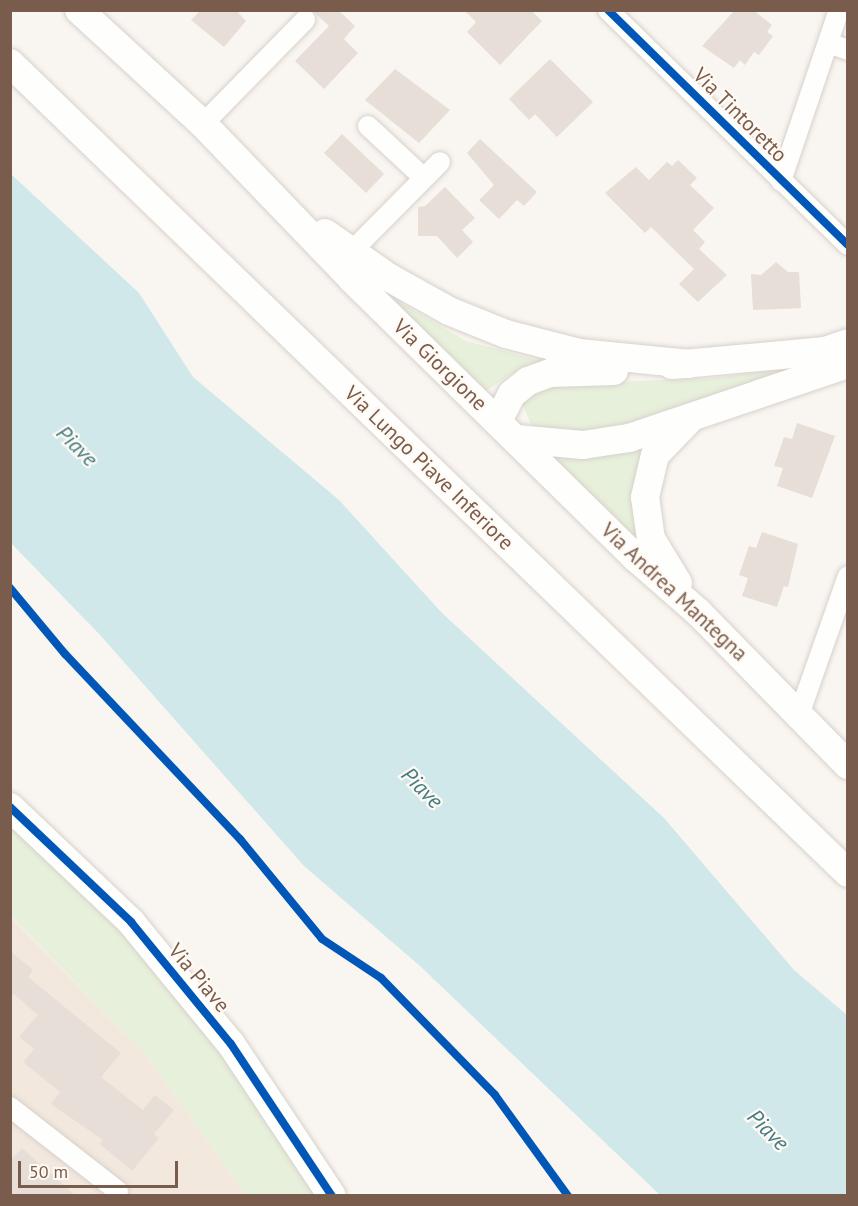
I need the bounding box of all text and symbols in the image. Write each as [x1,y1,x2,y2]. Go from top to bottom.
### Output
street label: Via Tintoretto [687,62,793,168]
street label: Via Giorgione [388,314,492,416]
street label: Via Lungo Piave Inferiore [339,381,519,555]
water label: Piave [51,420,103,472]
street label: Via Andrea Mantegna [595,517,753,667]
water label: Piave [396,762,448,814]
street label: Via Piave [163,939,235,1017]
water label: Piave [742,1104,794,1156]
scale bar [21,1149,182,1187]
text: 50 m [29,1160,68,1183]

